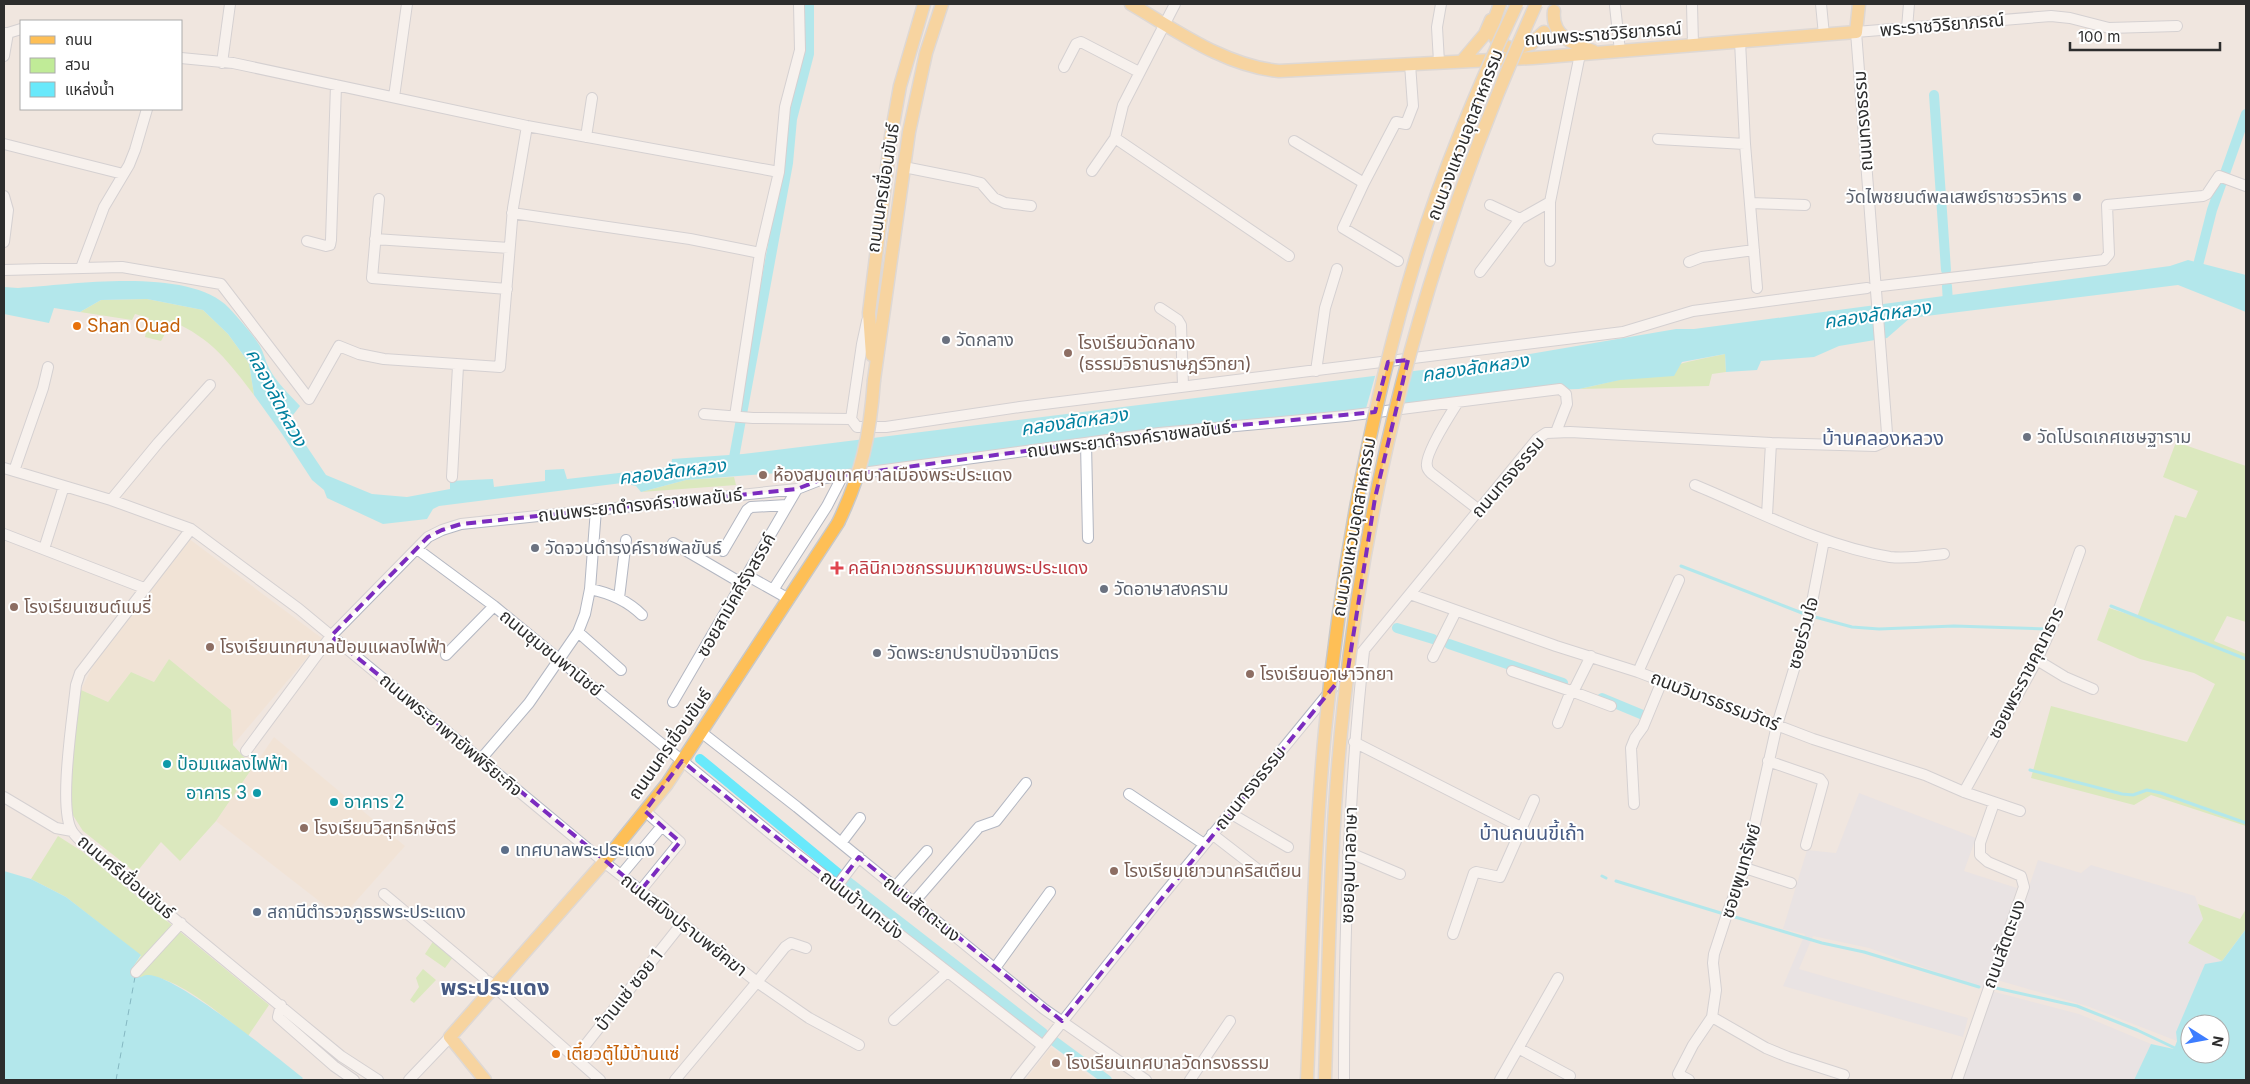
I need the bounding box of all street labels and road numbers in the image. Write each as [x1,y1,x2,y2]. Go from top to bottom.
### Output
street label: พระราชวิริยาภรณ์ [1879,9,2005,40]
street label: ถนนพระราชวิริยาภรณ์ [1523,18,1682,49]
street label: ถนนวงแหวนอุตสาหกรรม [1422,46,1508,224]
street label: ถนนทรงธรรม [1849,70,1876,172]
street label: ถนนนครเขื่อนขันธ์ [860,121,903,254]
street label: ถนนพระยาดำรงค์ราชพลขันธ์ [1026,416,1233,461]
street label: ถนนทรงธรรม [1467,432,1549,522]
street label: ถนนวงแหวนอุตสาหกรรม [1327,436,1381,618]
street label: ถนนพระยาดำรงค์ราชพลขันธ์ [537,483,744,526]
street label: ซอยสามัคคีรังสรรค์ [692,529,779,660]
street label: ซอยร่วมใจ [1783,594,1822,671]
street label: ซอยพระราชคุณาธาร [1983,603,2069,743]
street label: ถนนชุมชนพานิชย์ [495,605,607,701]
street label: ถนนวิมารธรรมวัตร์ [1648,666,1783,735]
street label: ถนนพระยาพายัพพิริยะกิจ [376,669,527,800]
street label: ถนนนครเขื่อนขันธ์ [622,683,716,803]
street label: ถนนทรงธรรม [1210,742,1289,833]
street label: ซอยอุนบาลอาษา [1336,806,1362,924]
street label: ซอยพูนทรัพย์ [1716,821,1767,921]
street label: ถนนศรีเขื่อนขันธ์ [74,828,181,923]
street label: ถนนบ้านทะมัง [816,866,908,944]
street label: ถนนสมิงปราบพยัคฆา [617,869,751,980]
street label: ถนนสัตตะนง [880,871,965,946]
street label: ถนนสัตตะนง [1978,897,2029,991]
street label: บ้านแซ่ ซอย 1 [590,945,667,1035]

